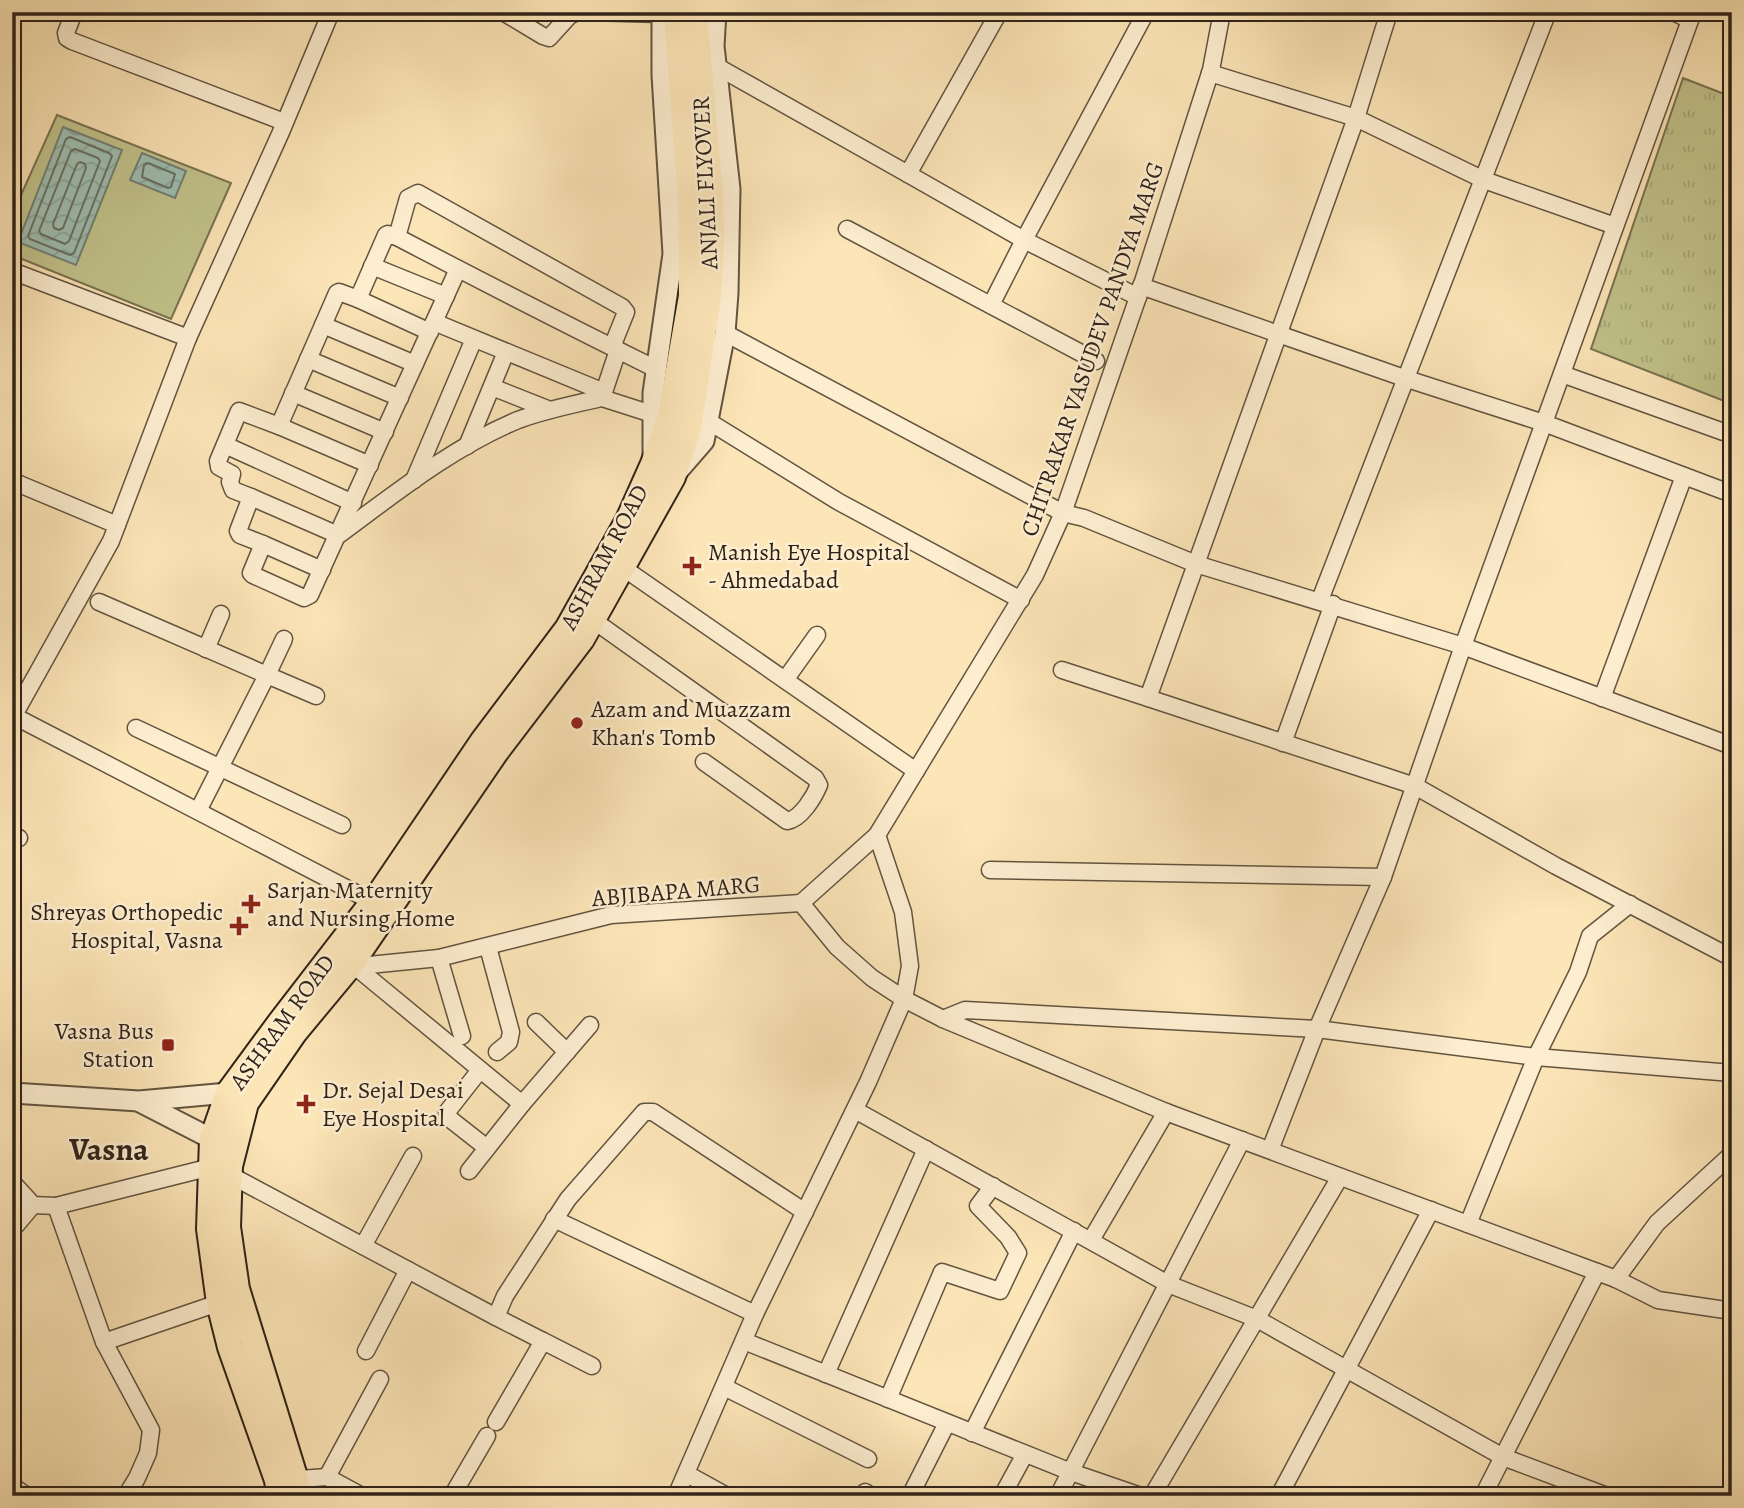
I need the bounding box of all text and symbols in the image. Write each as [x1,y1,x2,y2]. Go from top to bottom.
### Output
street label: ANJALI FLYOVER [684,95,726,271]
street label: CHITRAKAR VASUDEV PANDYA MARG [1013,157,1171,541]
street label: ASHRAM ROAD [552,479,656,636]
place label: Manish Eye Hospital - Ahmedabad [708,536,909,596]
marker: Manish Eye Hospital - Ahmedabad [682,556,702,576]
place label: Azam and Muazzam Khan's Tomb [590,693,791,753]
marker: Azam and Muazzam Khan's Tomb [569,715,585,731]
street label: ABJIBAPA MARG [589,868,762,914]
place label: Sarjan Maternity and Nursing Home [267,874,455,934]
marker: Sarjan Maternity and Nursing Home [241,894,261,914]
place label: Shreyas Orthopedic Hospital, Vasna [30,896,224,956]
marker: Shreyas Orthopedic Hospital, Vasna [229,916,249,936]
street label: ASHRAM ROAD [221,948,342,1097]
place label: Vasna Bus Station [53,1015,154,1075]
marker: Vasna Bus Station [160,1037,176,1053]
place label: Dr. Sejal Desai Eye Hospital [322,1074,464,1134]
marker: Dr. Sejal Desai Eye Hospital [296,1094,316,1114]
district label: Vasna [68,1127,149,1171]

